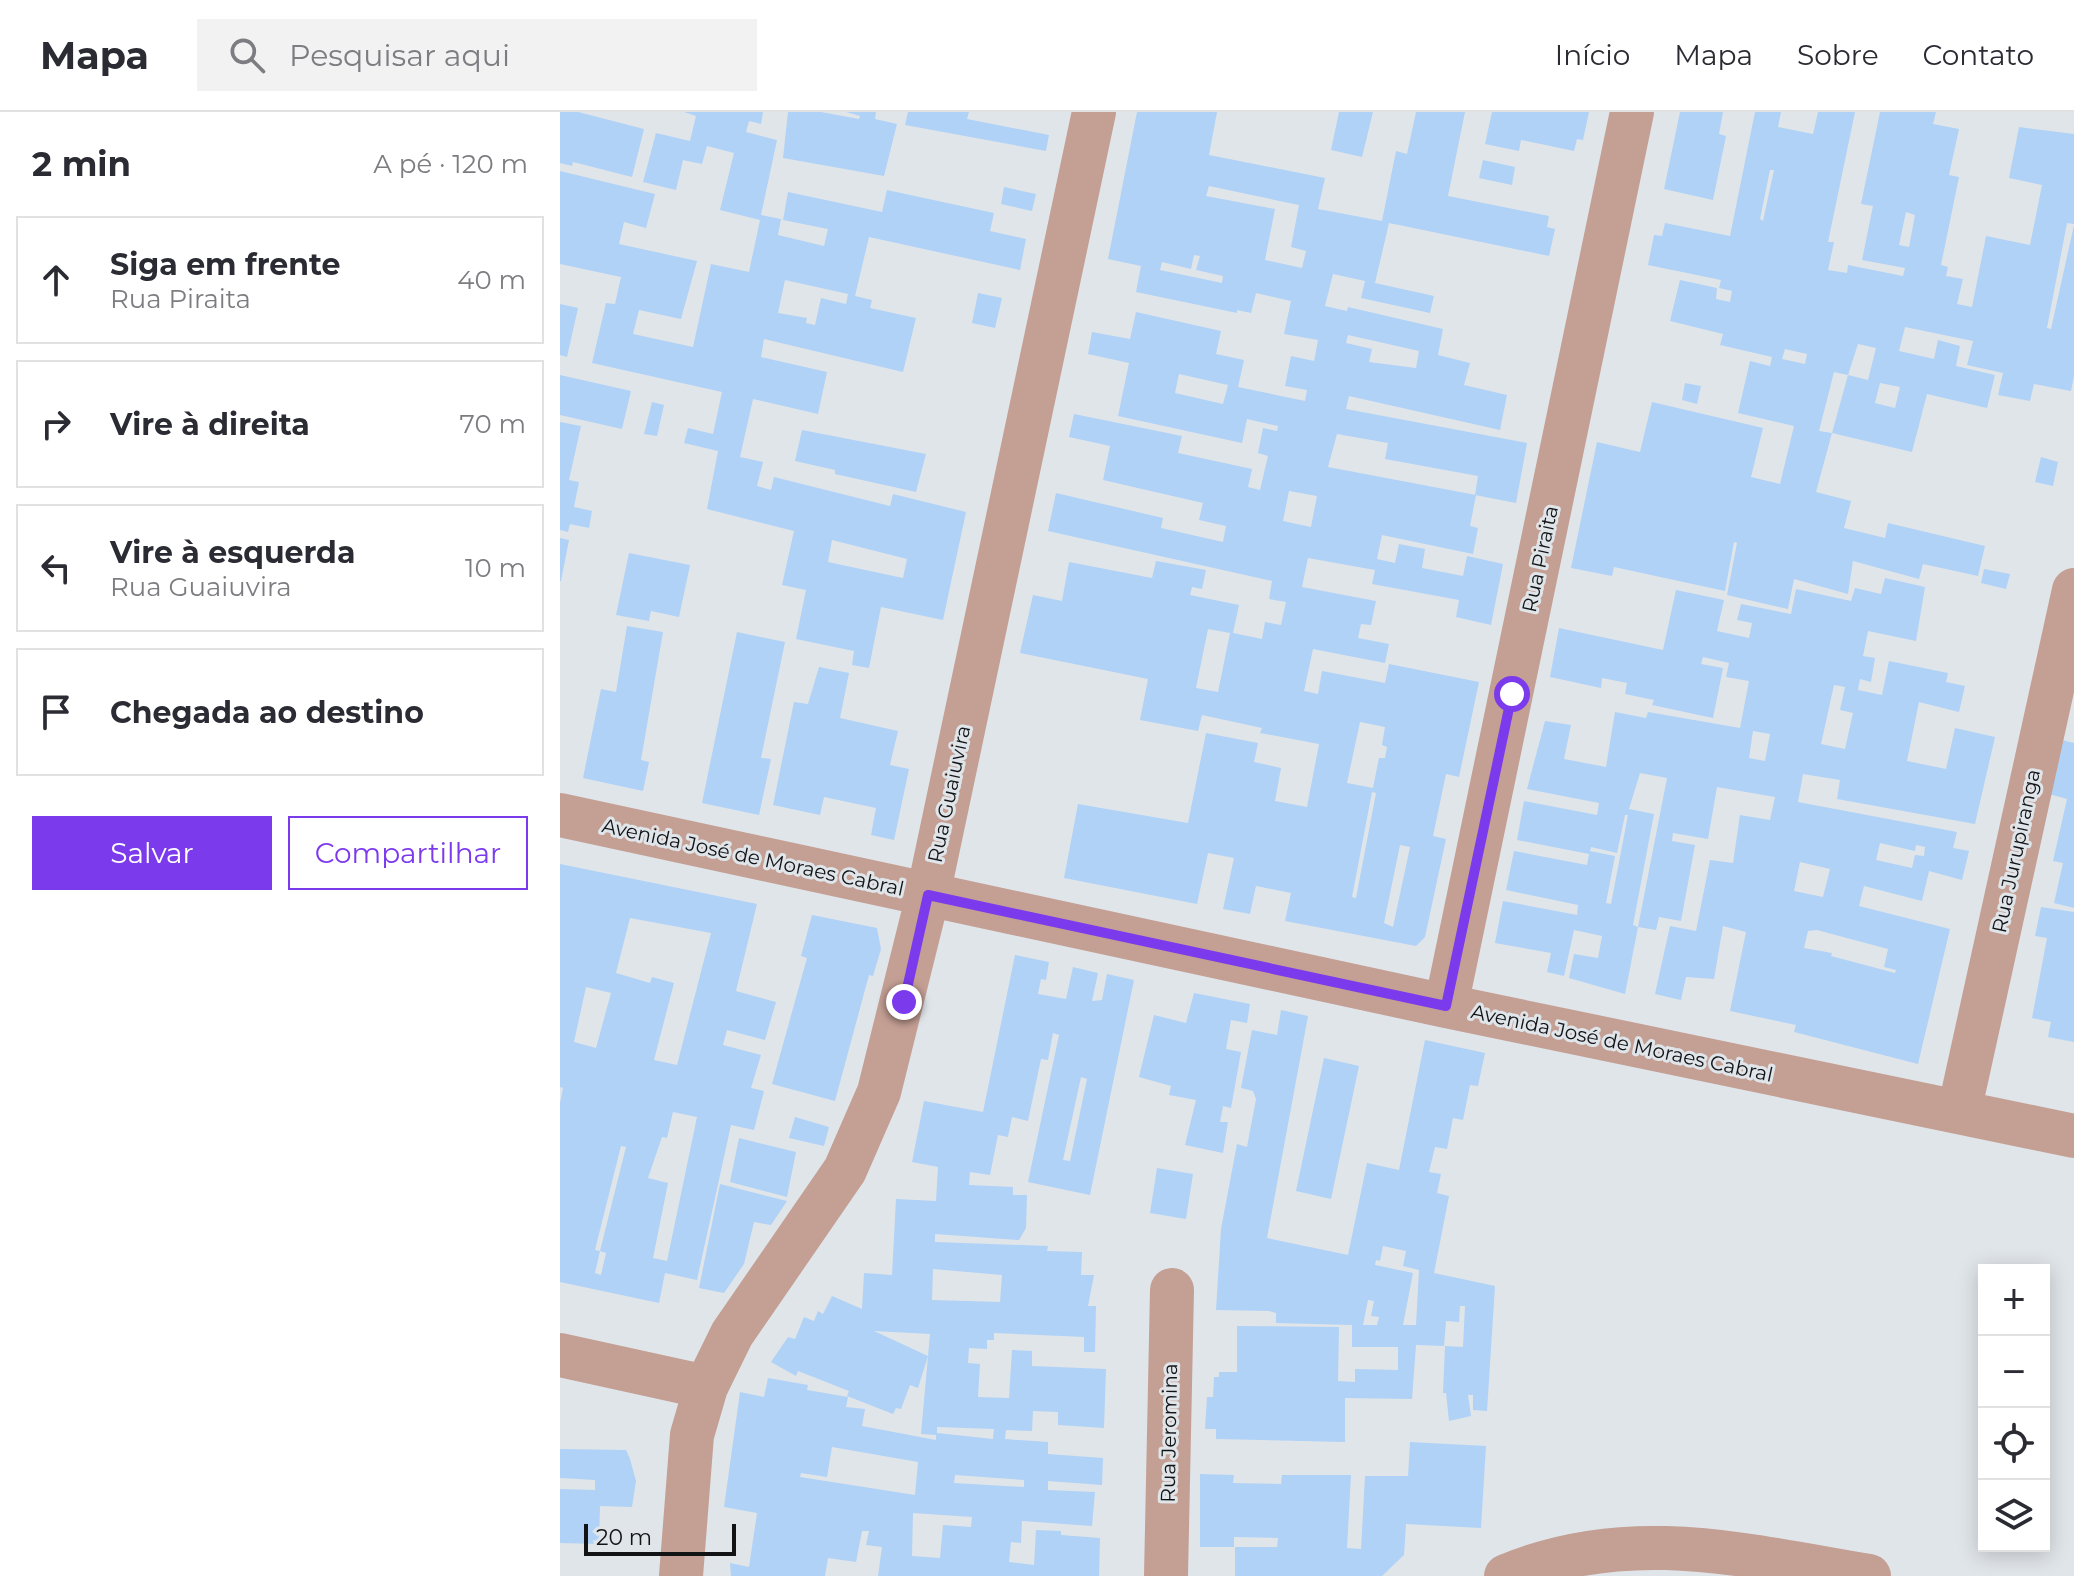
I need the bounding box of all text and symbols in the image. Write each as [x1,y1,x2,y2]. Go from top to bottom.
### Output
search box [197,19,757,91]
text: Mapa [40,32,149,79]
icon: search [225,33,269,77]
text: Pesquisar aqui [289,37,510,74]
text: Início [1555,38,1630,72]
text: Mapa [1674,38,1753,72]
text: Sobre [1797,38,1879,72]
text: Contato [1923,38,2034,72]
text: 2 min [32,143,131,185]
text: A pé · 120 m [373,148,528,180]
text: Siga em frente [110,246,340,283]
icon: ahead [34,258,78,302]
text: 40 m [457,264,526,296]
text: Rua Piraita [110,283,251,315]
icon: right [34,402,78,446]
text: Vire à direita [110,406,310,443]
text: 70 m [460,408,526,440]
street label: Rua Piraita [1517,503,1563,615]
text: Vire à esquerda [110,534,355,571]
icon: left [34,546,78,590]
text: 10 m [465,552,526,584]
text: Rua Guaiuvira [110,571,292,603]
route start [1494,676,1530,712]
icon: arrive [34,690,78,734]
text: Chegada ao destino [110,694,424,731]
street label: Rua Guaiuvira [923,723,975,865]
street label: Rua Jurupiranga [1987,767,2045,935]
street label: Avenida José de Moraes Cabral [600,813,906,901]
button: Salvar [32,816,272,890]
button: Compartilhar [288,816,528,890]
route end [886,984,922,1020]
street label: Avenida José de Moraes Cabral [1469,999,1775,1087]
map controls [1978,1264,2050,1552]
button: + [1978,1264,2050,1336]
button: − [1978,1336,2050,1408]
street label: Rua Jeromina [1156,1363,1182,1503]
button: locate [1978,1408,2050,1480]
button: layers [1978,1480,2050,1552]
scale bar [584,1520,736,1556]
text: 20 m [596,1524,652,1551]

